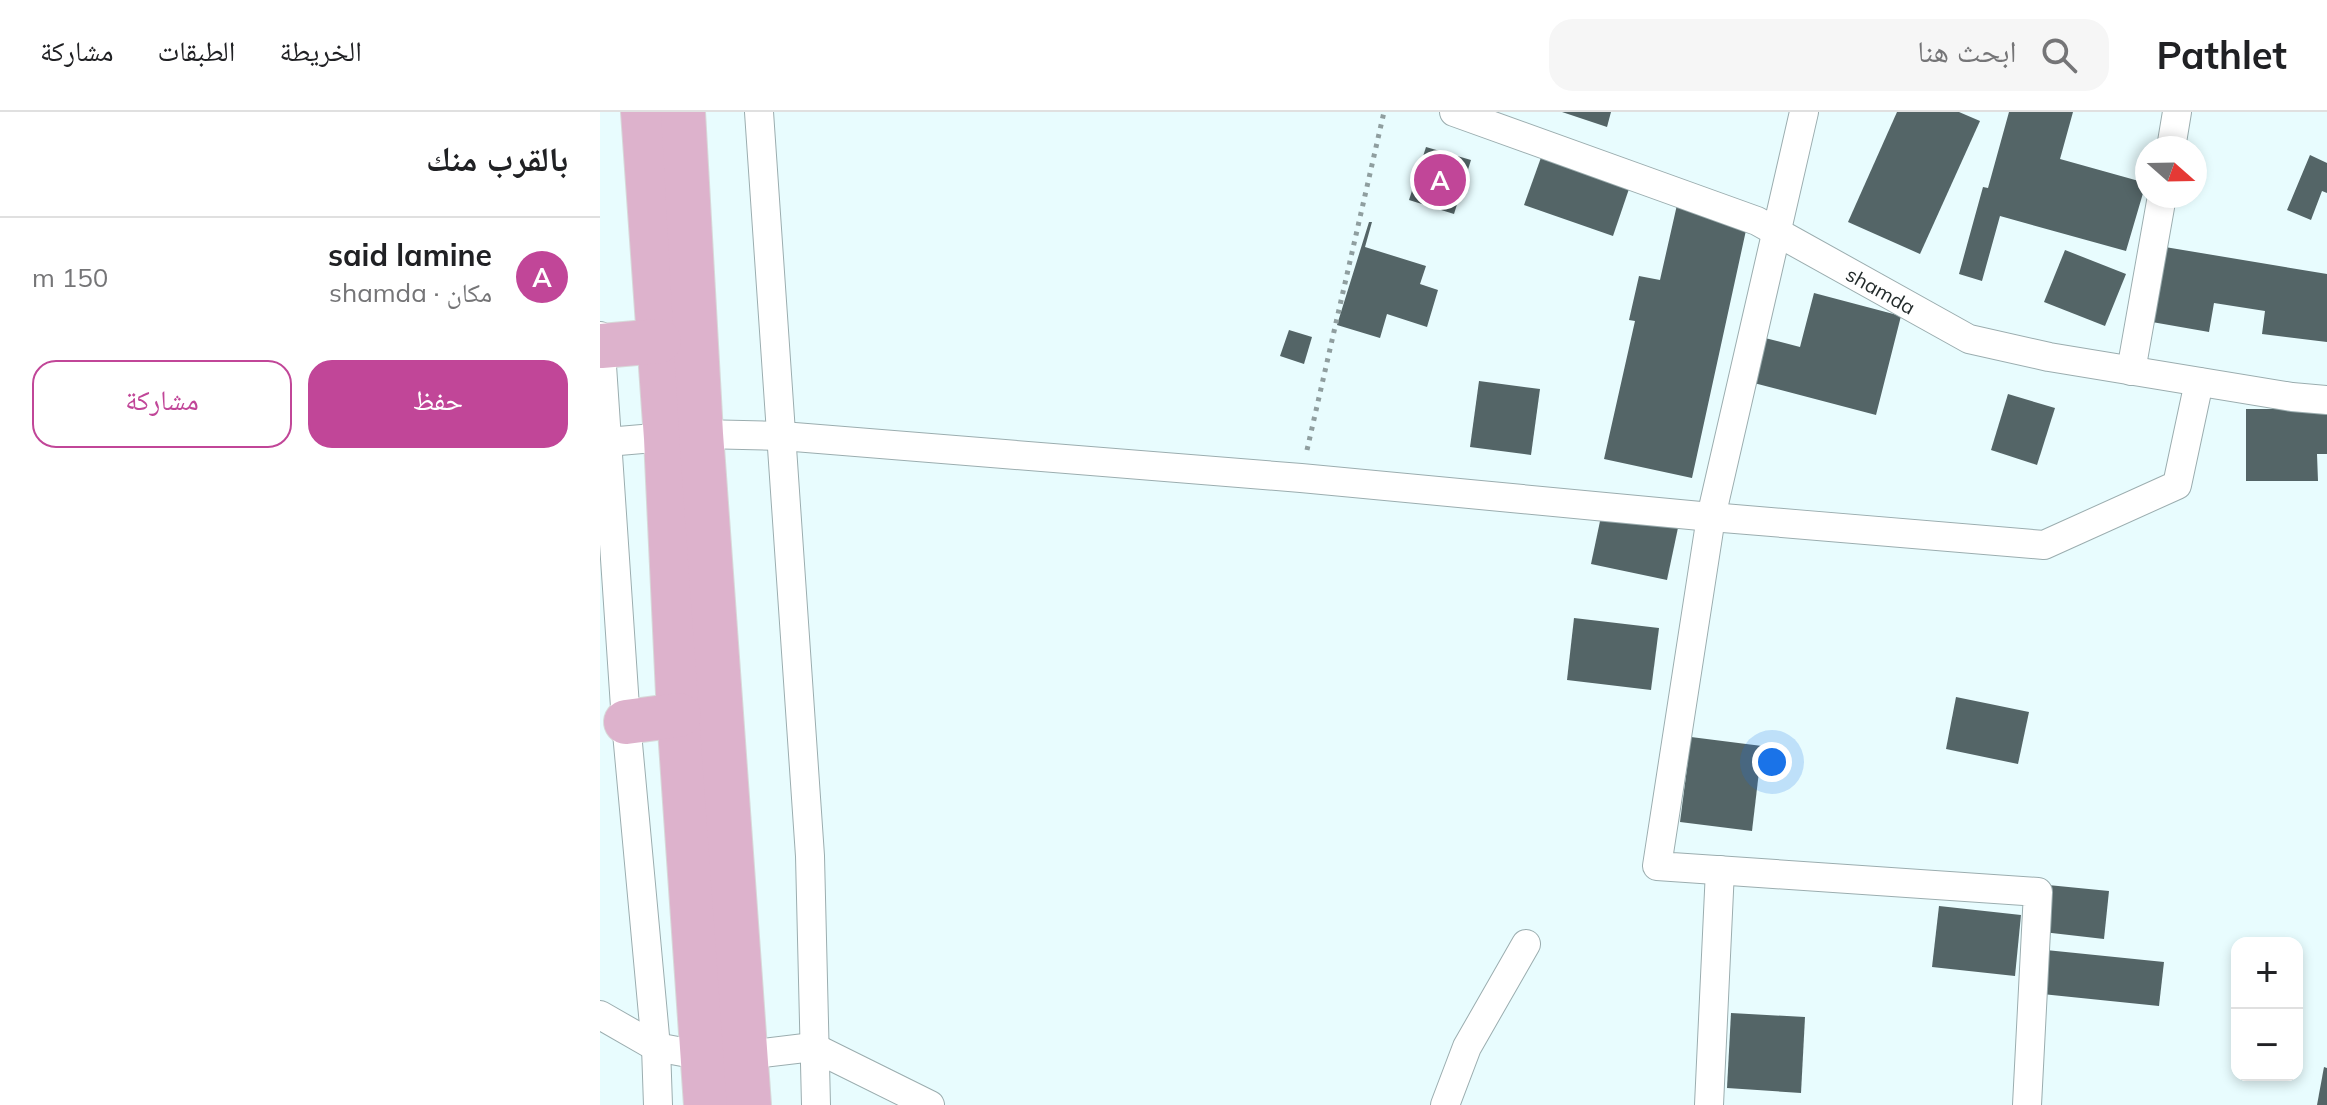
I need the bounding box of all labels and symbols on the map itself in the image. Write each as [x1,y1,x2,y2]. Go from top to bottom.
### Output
north arrow [2135,136,2207,208]
pin: A [1414,150,1466,210]
street label: shamda [1842,261,1920,319]
your location [1752,742,1792,782]

